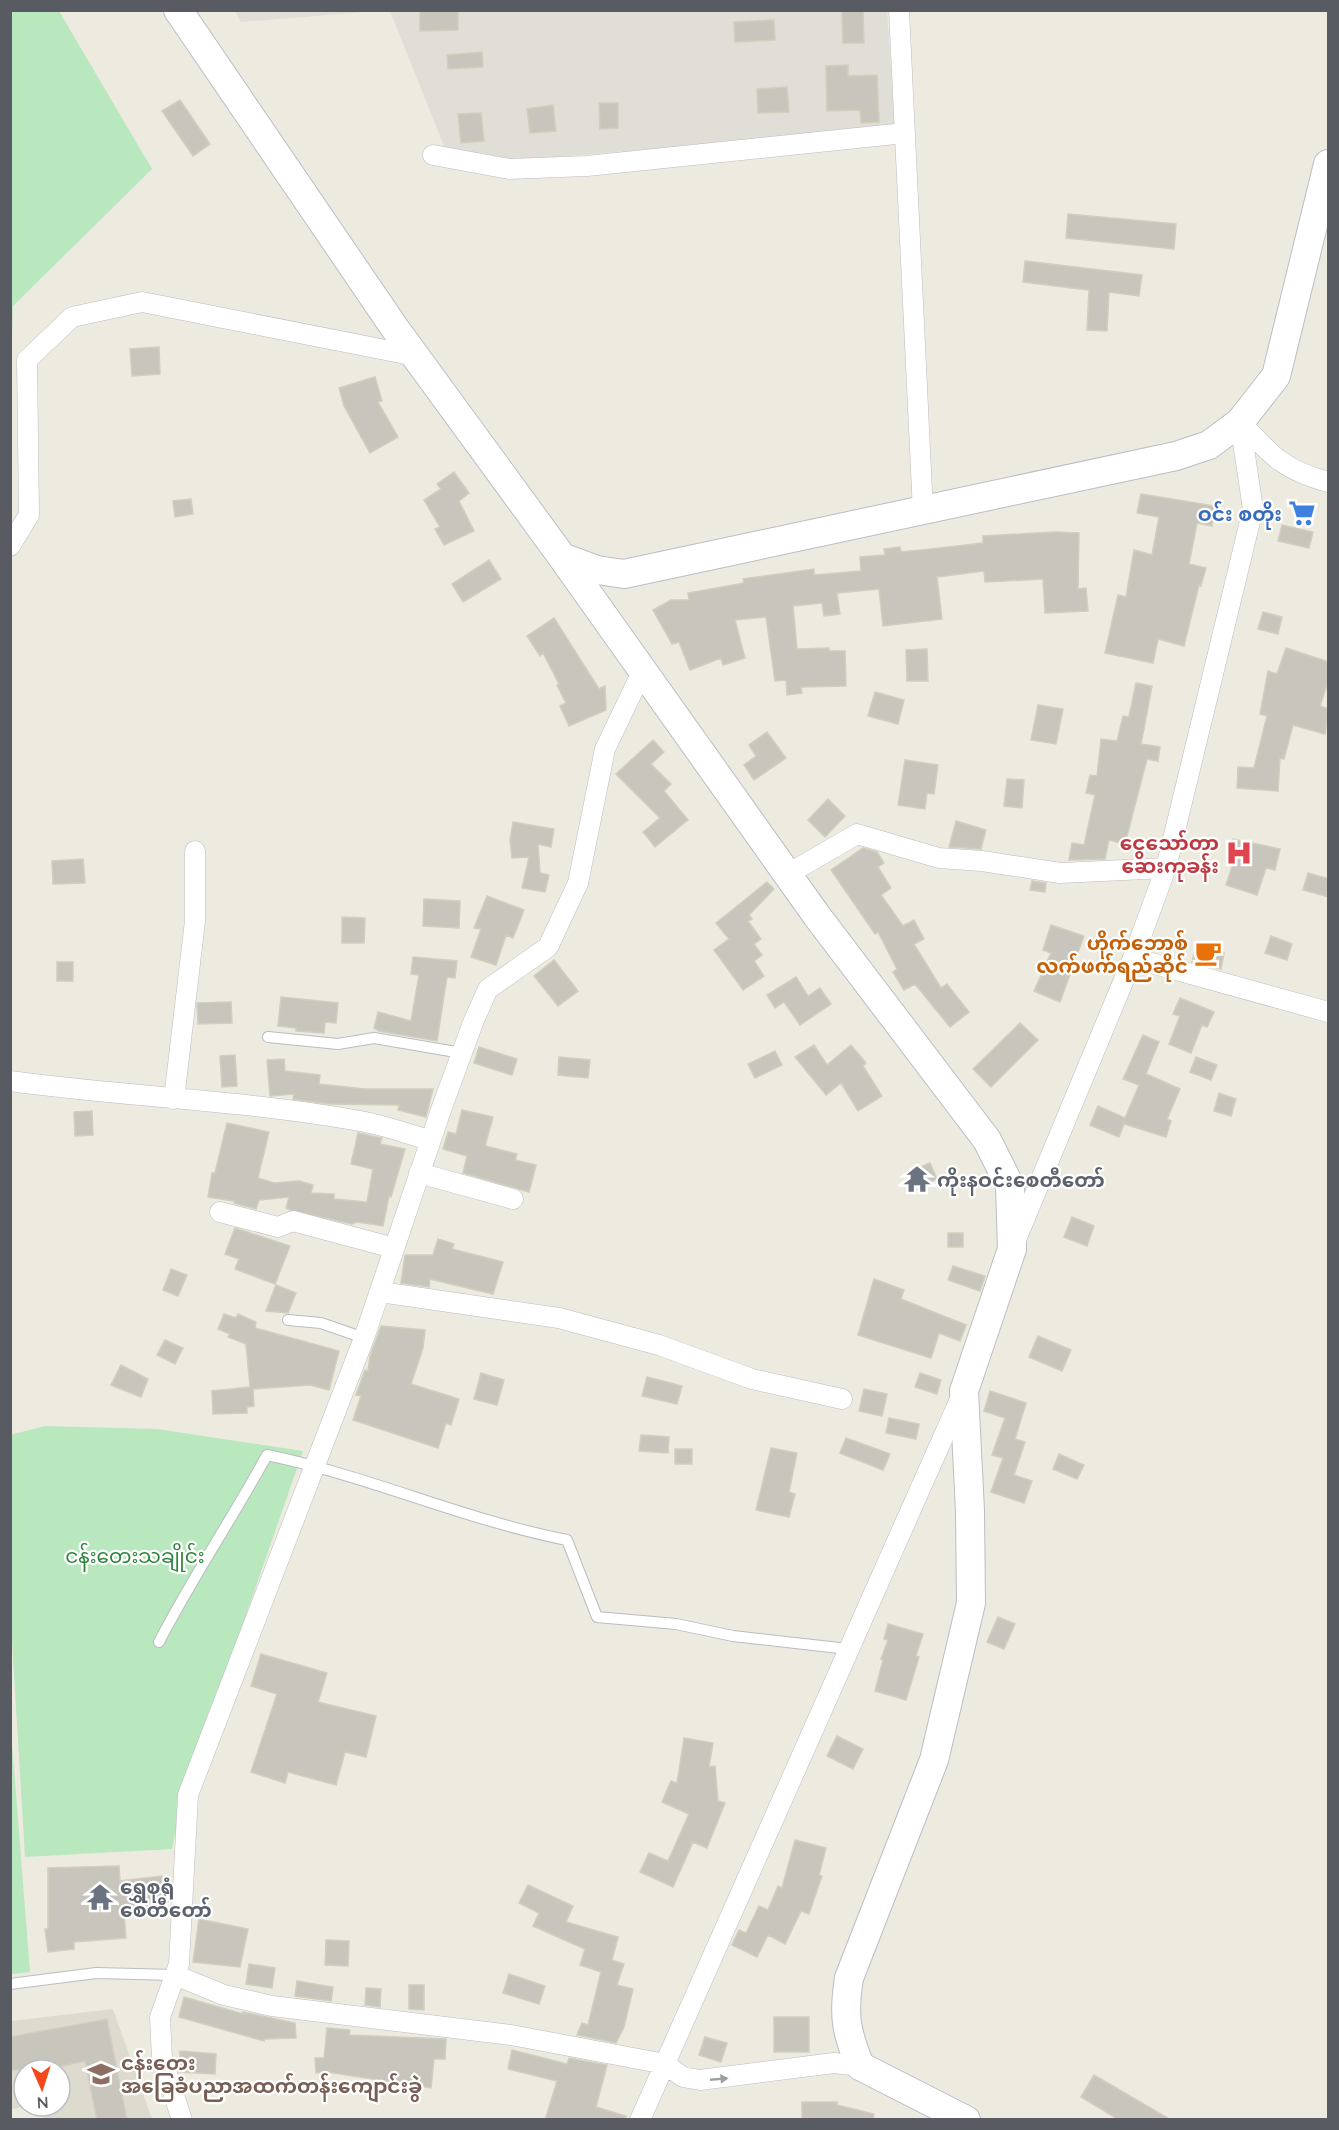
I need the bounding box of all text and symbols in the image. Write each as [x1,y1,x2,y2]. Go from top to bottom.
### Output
supermarket icon: ဝင်း စတိုး [1287,498,1317,528]
place label: ဝင်း စတိုး [1198,501,1282,530]
place label: ငွေသော်တာ ဆေးကုခန်း [1120,830,1219,882]
hospital icon: ငွေသော်တာ ဆေးကုခန်း [1224,838,1254,868]
place label: ဟိုက်ဘော့စ် လက်ဖက်ရည်ဆိုင် [1036,930,1188,982]
cafe icon: ဟိုက်ဘော့စ် လက်ဖက်ရည်ဆိုင် [1193,938,1223,968]
temple icon: ကိုးနဝင်းစေတီတော် [902,1164,932,1194]
place label: ကိုးနဝင်းစေတီတော် [937,1167,1105,1196]
park label: ငန်းတေးသချိုင်း [65,1542,205,1572]
place label: ရွှေစုရုံ စေတီတော် [120,1874,212,1922]
temple icon: ရွှေစုရုံ စေတီတော် [85,1882,115,1912]
place label: ငန်းတေး အခြေခံပညာအထက်တန်းကျောင်းခွဲ [121,2050,422,2103]
north arrow [12,2058,72,2118]
school or university icon: ငန်းတေး အခြေခံပညာအထက်တန်းကျောင်းခွဲ [86,2059,116,2089]
one-way arrow [710,2074,729,2084]
text: N [36,2093,49,2113]

